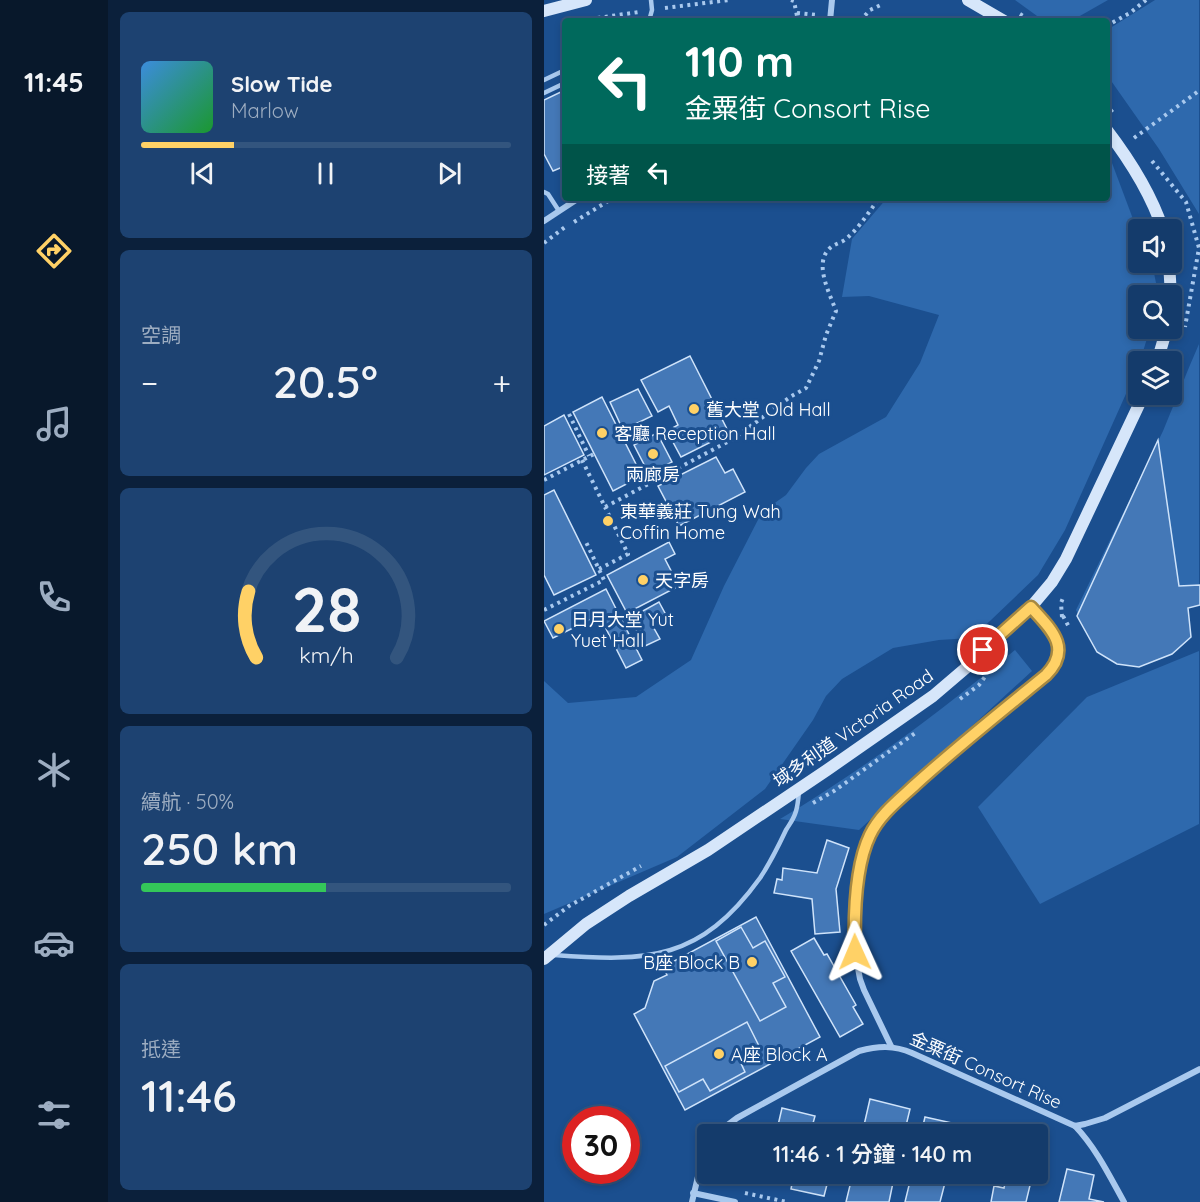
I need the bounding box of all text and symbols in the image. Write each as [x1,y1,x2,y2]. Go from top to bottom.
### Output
text: 110 m [685,35,794,88]
icon: left [586,42,664,120]
text: 11:45 [24,65,84,99]
text: Slow Tide [231,70,332,98]
text: 金粟街 Consort Rise [685,91,931,125]
text: Marlow [231,98,299,123]
icon: left [642,156,675,189]
icon: previous [186,157,219,190]
icon: pause [309,157,342,190]
icon: next [433,157,466,190]
text: 接著 [586,161,630,189]
map controls [1128,219,1182,405]
button: sound [1128,219,1182,273]
icon: directions [33,230,75,272]
button: search [1128,285,1182,339]
text: 空調 [141,322,181,347]
button: layers [1128,351,1182,405]
text: 20.5° [273,353,378,409]
text: − [141,362,158,403]
text: + [492,362,511,403]
place label: 舊大堂 Old Hall [706,398,831,421]
marker: 舊大堂 Old Hall [687,402,701,416]
icon: music [33,403,75,445]
place label: 客廳 Reception Hall [614,422,776,445]
marker: 客廳 Reception Hall [595,426,609,440]
marker: 兩廊房 [646,447,660,461]
place label: 兩廊房 [626,463,680,486]
place label: 東華義莊 Tung Wah Coffin Home [620,500,781,544]
marker: 東華義莊 Tung Wah Coffin Home [601,514,615,528]
place label: 天字房 [655,569,709,592]
text: 28 [291,570,361,648]
marker: 天字房 [636,573,650,587]
icon: phone [33,576,75,618]
place label: 日月大堂 Yut Yuet Hall [571,608,674,652]
marker: 日月大堂 Yut Yuet Hall [552,622,566,636]
pin [957,624,1008,675]
icon: arrive [966,633,999,666]
text: km/h [299,642,353,668]
street label: 域多利道 Victoria Road [768,664,938,792]
icon: climate [33,749,75,791]
text: 續航 · 50% [141,789,234,814]
text: 250 km [141,820,298,876]
position arrow [823,920,887,984]
icon: car [33,922,75,964]
place label: B座 Block B [643,951,740,974]
marker: B座 Block B [745,955,759,969]
street label: 金粟街 Consort Rise [907,1026,1065,1114]
text: 抵達 [141,1036,181,1061]
place label: A座 Block A [731,1043,828,1066]
marker: A座 Block A [712,1047,726,1061]
text: 11:46 [141,1067,237,1123]
icon: filters [33,1094,75,1136]
speed limit sign: 30 [562,1106,640,1184]
text: 11:46 · 1 分鐘 · 140 m [773,1140,972,1168]

